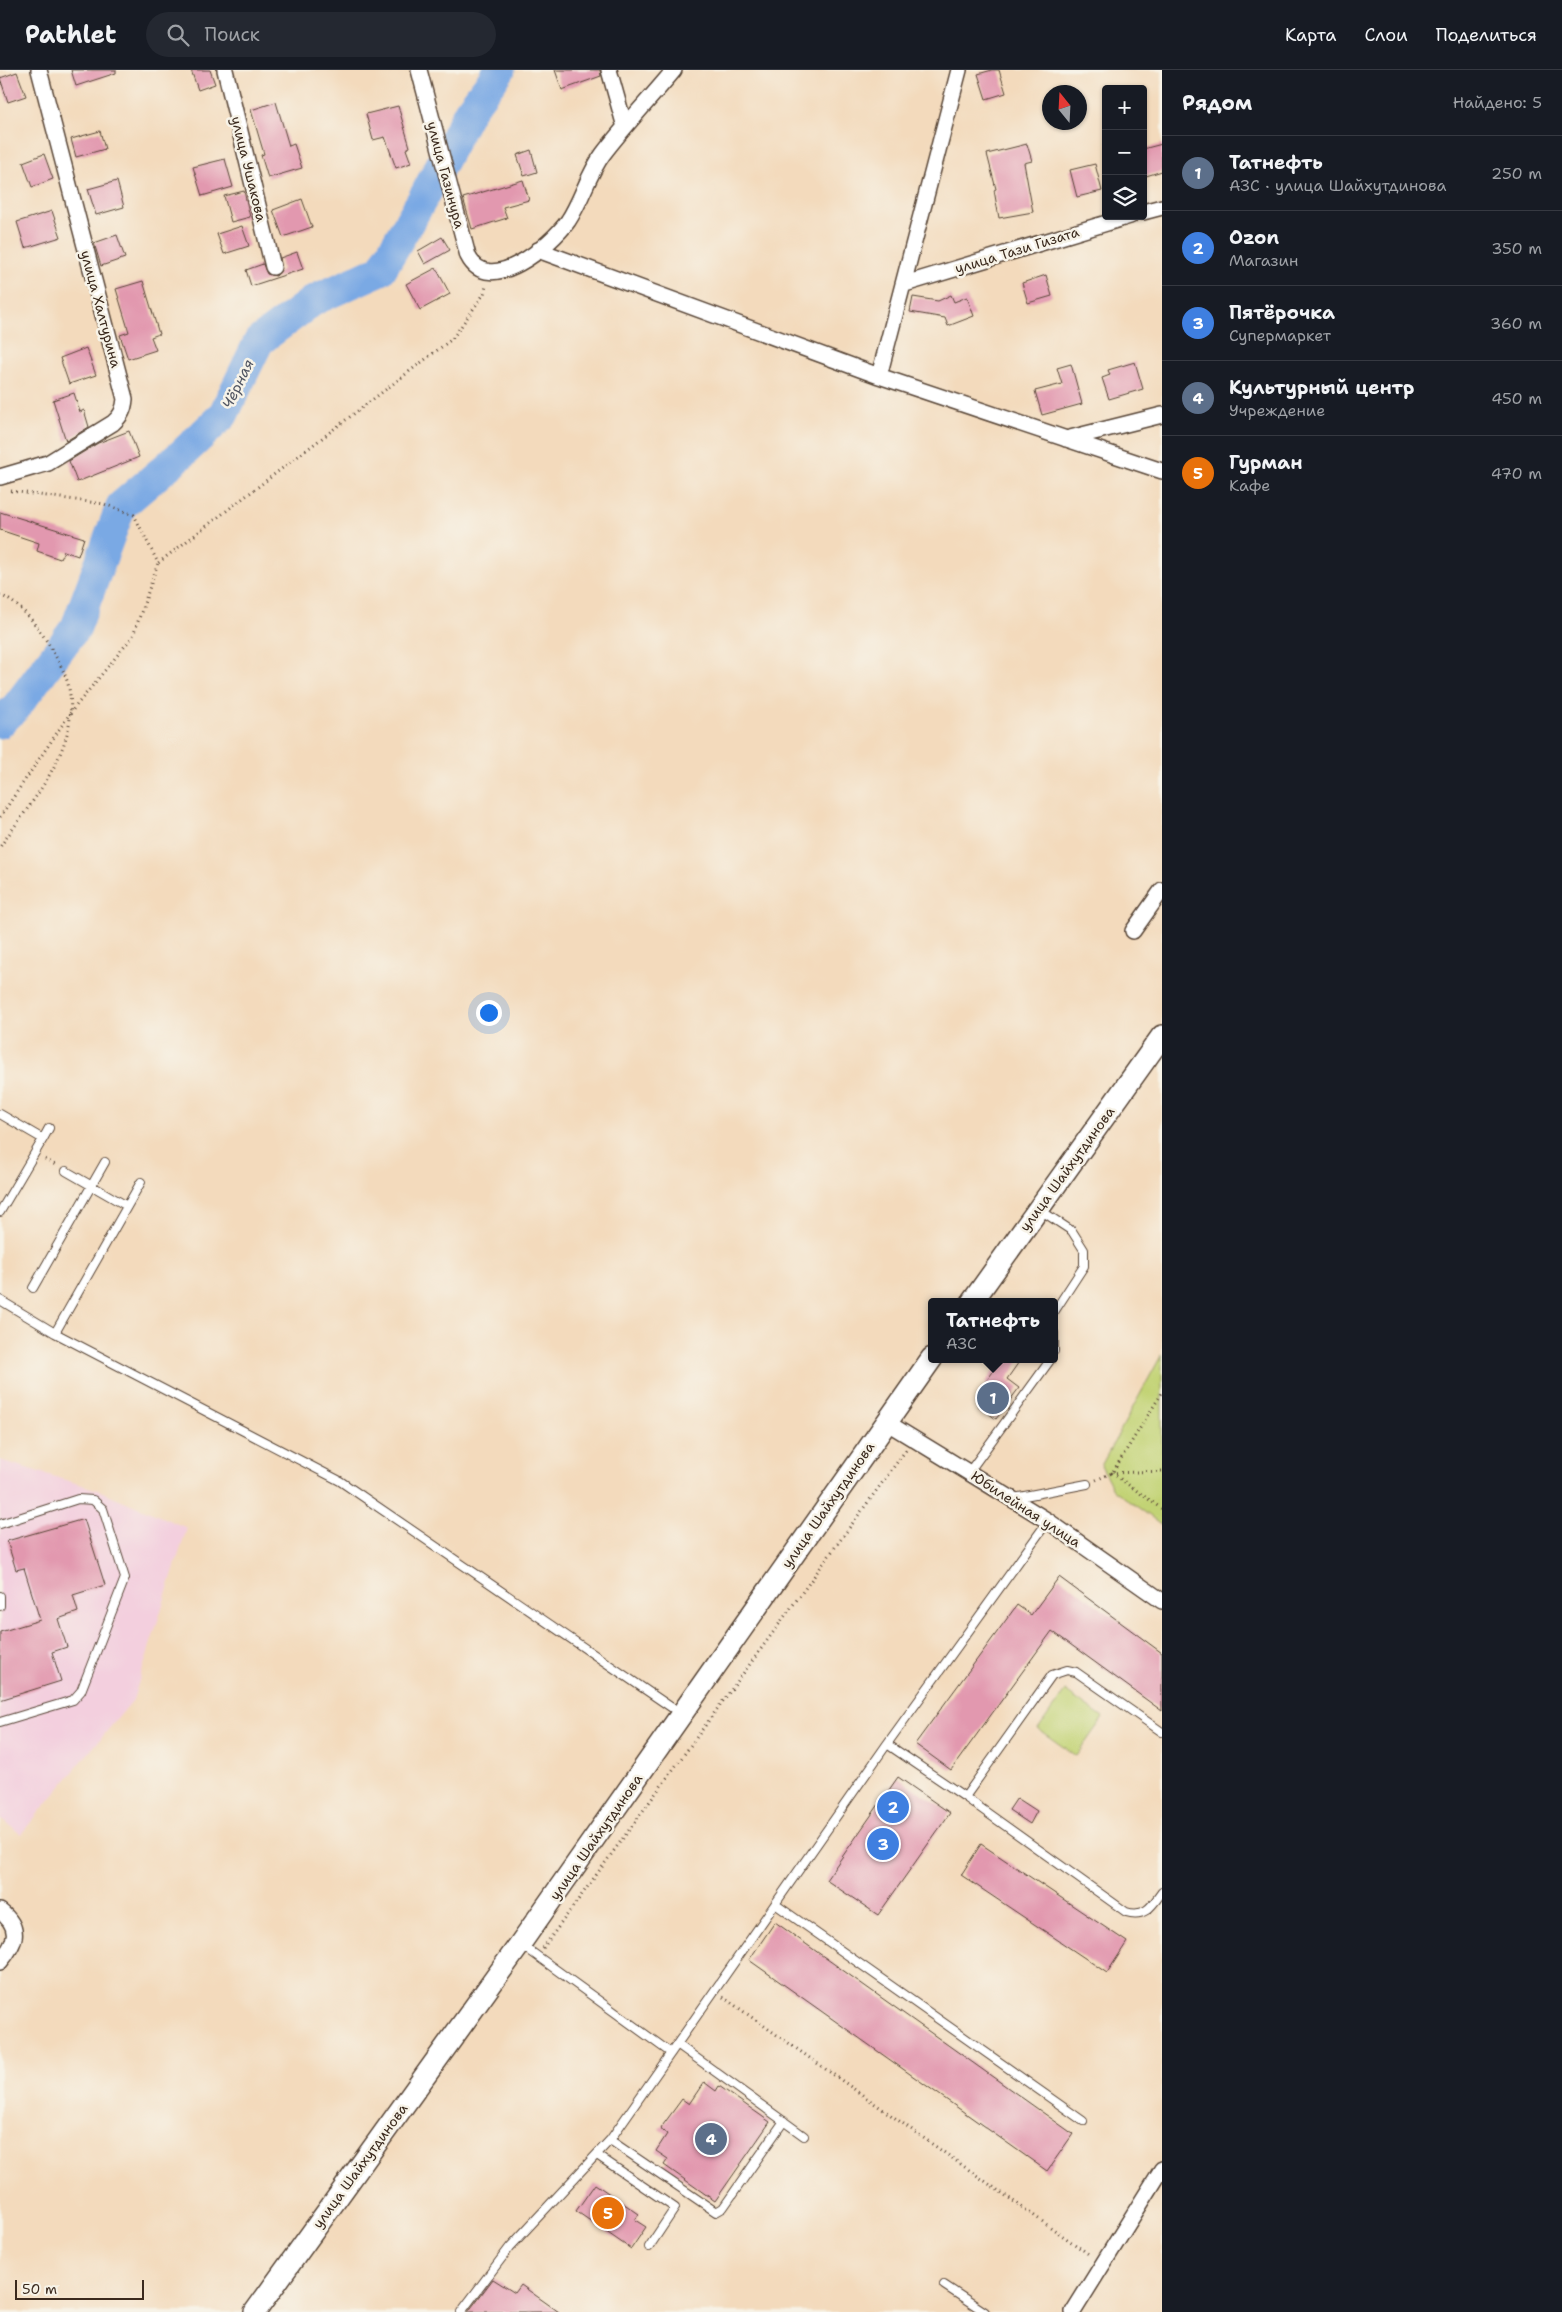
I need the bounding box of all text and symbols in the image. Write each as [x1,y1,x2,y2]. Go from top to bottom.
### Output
search box [146,12,496,57]
text: Pathlet [25,19,116,51]
icon: search [164,21,192,49]
text: Поиск [204,22,260,47]
text: Карта [1285,23,1336,47]
text: Слои [1364,23,1408,47]
text: Поделиться [1436,23,1537,47]
north arrow [1042,85,1087,130]
map controls [1102,85,1147,220]
button: + [1102,85,1147,130]
text: Рядом [1182,89,1252,117]
text: Найдено: 5 [1453,92,1542,113]
street label: улица Ушакова [227,114,271,224]
street label: улица Газинура [423,119,469,231]
button: − [1102,130,1147,175]
text: Татнефть [1229,150,1323,175]
text: 1 [1194,163,1202,184]
text: 250 m [1491,163,1542,184]
button: layers [1102,175,1147,220]
text: АЗС · улица Шайхутдинова [1229,175,1447,196]
street label: улица Тази Гизата [953,222,1081,277]
text: Ozon [1229,225,1279,250]
text: 2 [1192,238,1204,259]
text: 350 m [1491,238,1542,259]
street label: улица Халтурина [77,248,125,370]
text: Магазин [1229,250,1298,271]
text: Пятёрочка [1229,300,1335,325]
text: 3 [1192,313,1204,334]
text: 360 m [1490,313,1542,334]
text: Супермаркет [1229,325,1331,346]
water label: Чёрная [217,356,259,412]
text: Культурный центр [1229,375,1414,400]
text: 4 [1192,388,1204,409]
text: 450 m [1491,388,1542,409]
text: Учреждение [1229,400,1325,421]
text: Гурман [1229,450,1303,475]
text: 5 [1193,463,1203,484]
text: 470 m [1491,463,1542,484]
text: Кафе [1229,475,1270,496]
your location [476,1000,502,1026]
street label: улица Шайхутдинова [1016,1103,1119,1235]
popup [928,1298,1058,1363]
text: Татнефть [946,1308,1040,1333]
text: АЗС [946,1333,977,1354]
pin: 1 [977,1379,1009,1417]
street label: улица Шайхутдинова [778,1438,879,1572]
street label: Юбилейная улица [968,1467,1084,1551]
street label: улица Шайхутдинова [546,1770,647,1904]
pin: 2 [877,1788,909,1826]
pin: 3 [867,1825,899,1863]
street label: улица Шайхутдинова [309,2100,412,2232]
pin: 4 [695,2120,727,2158]
pin: 5 [592,2194,624,2232]
scale bar [15,2277,144,2300]
text: 50 m [22,2280,57,2298]

